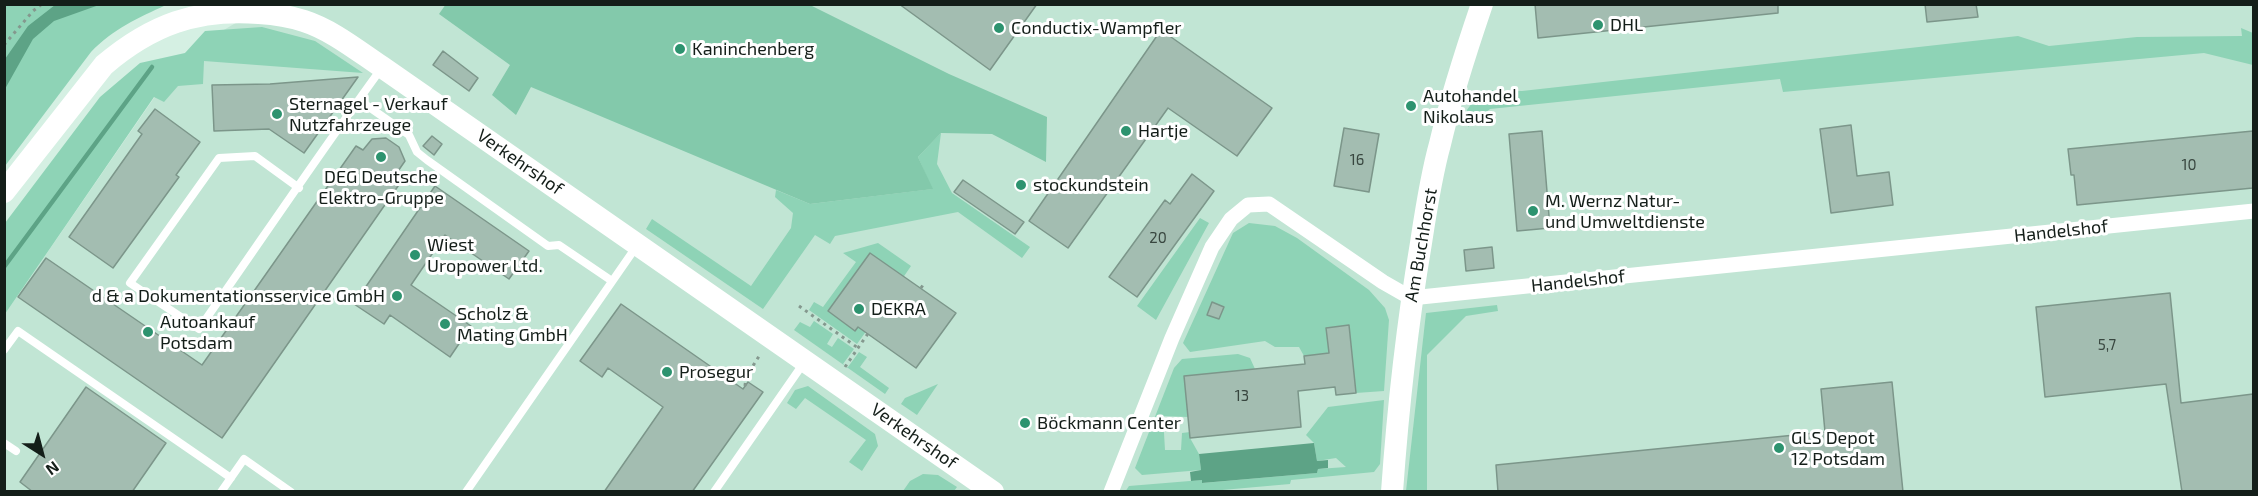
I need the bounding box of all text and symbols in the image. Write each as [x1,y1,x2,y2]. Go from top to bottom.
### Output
place label: DHL [1610,14,1643,36]
place label: Conductix-Wampfler [1011,17,1182,39]
marker: DHL [1591,18,1605,32]
marker: Conductix-Wampfler [992,21,1006,35]
place label: Kaninchenberg [692,38,814,60]
marker: Kaninchenberg [673,42,687,56]
place label: Autohandel Nikolaus [1423,85,1518,128]
place label: Sternagel - Verkauf Nutzfahrzeuge [289,93,447,136]
marker: Autohandel Nikolaus [1404,99,1418,113]
marker: Sternagel - Verkauf Nutzfahrzeuge [270,107,284,121]
place label: Hartje [1138,120,1188,142]
street label: Verkehrshof [473,124,567,200]
marker: Hartje [1119,124,1133,138]
marker: DEG Deutsche Elektro-Gruppe [374,150,388,164]
house number: 16 [1350,151,1364,169]
house number: 10 [2181,156,2197,174]
place label: DEG Deutsche Elektro-Gruppe [318,166,444,208]
place label: stockundstein [1033,174,1149,196]
marker: stockundstein [1014,178,1028,192]
street label: Am Buchhorst [1400,186,1442,304]
place label: M. Wernz Natur- und Umweltdienste [1545,190,1705,232]
marker: M. Wernz Natur- und Umweltdienste [1526,204,1540,218]
street label: Handelshof [2013,215,2109,247]
house number: 20 [1149,229,1167,247]
place label: Wiest Uropower Ltd. [427,234,543,276]
marker: Wiest Uropower Ltd. [408,248,422,262]
street label: Handelshof [1530,265,1626,297]
place label: d & a Dokumentationsservice GmbH [92,285,385,307]
marker: d & a Dokumentationsservice GmbH [390,289,404,303]
place label: DEKRA [871,298,926,320]
marker: DEKRA [852,302,866,316]
place label: Scholz & Mating GmbH [457,303,568,346]
place label: Autoankauf Potsdam [160,311,255,354]
marker: Scholz & Mating GmbH [438,317,452,331]
marker: Autoankauf Potsdam [141,325,155,339]
house number: 5,7 [2098,336,2116,354]
place label: Prosegur [679,361,753,383]
marker: Prosegur [660,365,674,379]
house number: 13 [1235,387,1249,405]
street label: Verkehrshof [867,398,961,474]
place label: Böckmann Center [1037,412,1181,434]
marker: Böckmann Center [1018,416,1032,430]
north arrow [12,424,72,484]
place label: GLS Depot 12 Potsdam [1791,427,1885,470]
marker: GLS Depot 12 Potsdam [1772,441,1786,455]
text: N [43,458,63,480]

